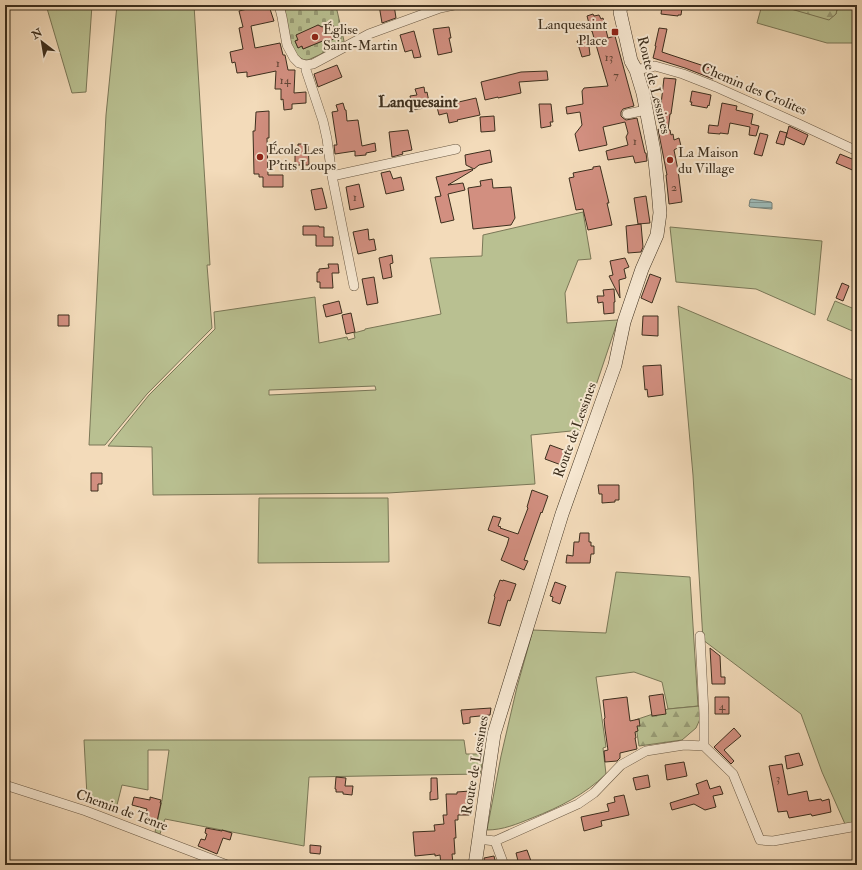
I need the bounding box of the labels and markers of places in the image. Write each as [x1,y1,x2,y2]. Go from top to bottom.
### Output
place label: Lanquesaint Place [538,16,607,49]
place label: Église Saint-Martin [323,21,398,54]
marker: Lanquesaint Place [610,27,620,37]
marker: Église Saint-Martin [310,32,320,42]
place label: École Les P'tits Loups [268,141,336,175]
place label: La Maison du Village [678,144,739,177]
marker: École Les P'tits Loups [255,152,265,162]
marker: La Maison du Village [665,155,675,165]

